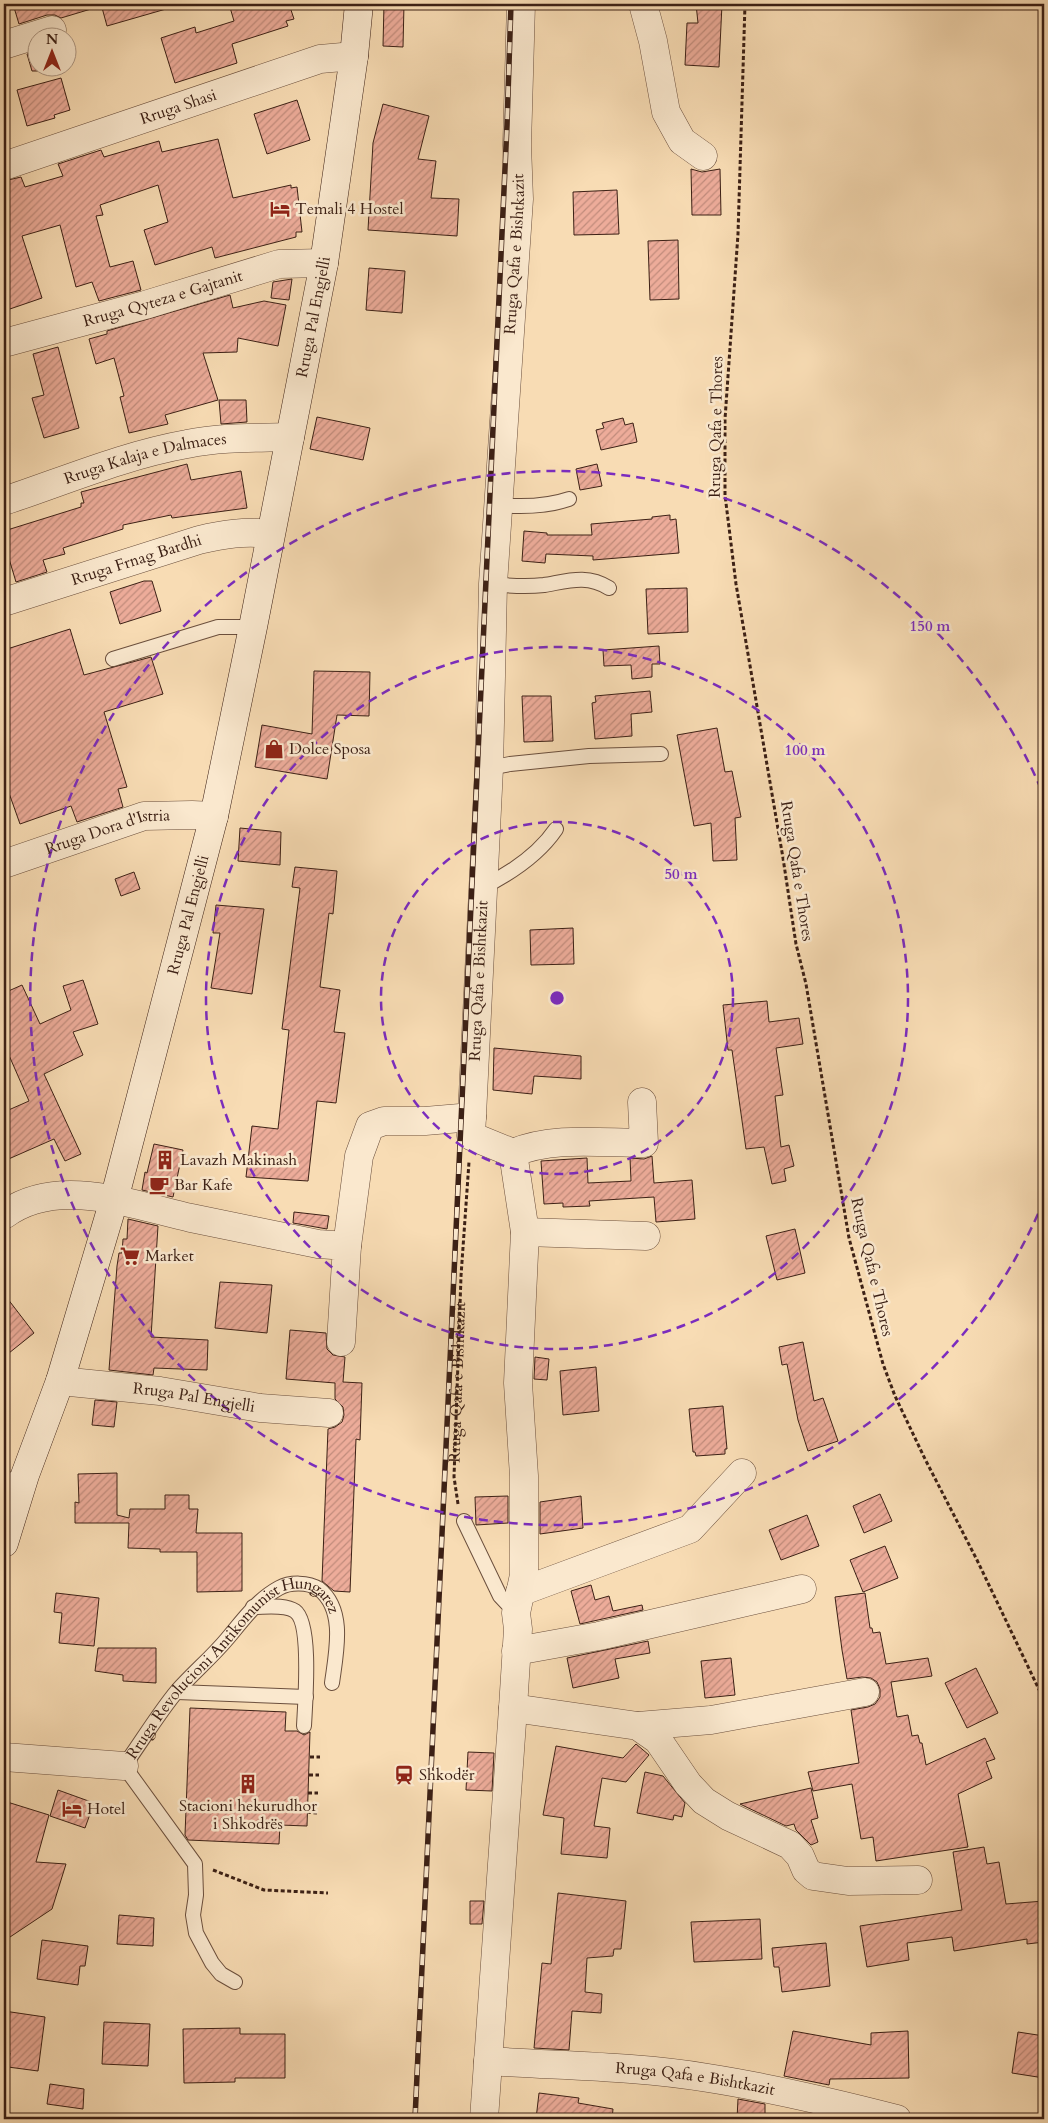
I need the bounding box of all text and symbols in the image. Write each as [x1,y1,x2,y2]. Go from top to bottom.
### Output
north arrow [28,28,78,78]
text: N [46,30,58,49]
street label: Rruga Shasi [137,84,220,130]
street label: Rruga Qafa e Bishtkazit [499,173,530,335]
hotel icon: Temali 4 Hostel [269,198,291,220]
place label: Temali 4 Hostel [295,198,404,220]
street label: Rruga Pal Engjelli [291,254,336,379]
street label: Rruga Qyteza e Gajtanit [81,265,245,332]
street label: Rruga Qafa e Thores [704,356,728,498]
street label: Rruga Kalaja e Dalmaces [61,428,227,490]
street label: Rruga Frnag Bardhi [69,529,205,591]
text: 150 m [910,616,951,636]
shop icon: Dolce Sposa [263,738,285,760]
place label: Dolce Sposa [289,738,371,760]
text: 100 m [785,740,826,760]
street label: Rruga Qafa e Thores [775,799,819,943]
street label: Rruga Dora d'Istria [42,804,170,860]
street label: Rruga Pal Engjelli [162,852,215,977]
text: 50 m [664,864,698,884]
street label: Rruga Qafa e Bishtkazit [464,900,494,1062]
centre of rings [548,989,566,1007]
building icon: Lavazh Makinash [154,1149,176,1171]
place label: Lavazh Makinash [180,1149,297,1171]
cafe icon: Bar Kafe [148,1174,170,1196]
place label: Bar Kafe [174,1174,233,1196]
street label: Rruga Qafa e Thores [845,1195,899,1339]
supermarket icon: Market [119,1245,141,1267]
place label: Market [145,1245,194,1267]
street label: Rruga Qafa e Bishtkazit [443,1301,471,1463]
street label: Rruga Pal Engjelli [132,1377,257,1418]
street label: Rruga Revolucioni Antikomunist Hungarez [121,1572,345,1764]
station icon: Shkodër [393,1764,415,1786]
place label: Shkodër [419,1764,475,1786]
building icon: Stacioni hekurudhor i Shkodrës [237,1773,259,1795]
place label: Stacioni hekurudhor i Shkodrës [179,1795,317,1835]
hotel icon: Hotel [61,1798,83,1820]
place label: Hotel [87,1798,125,1820]
street label: Rruga Qafa e Bishtkazit [615,2057,777,2101]

